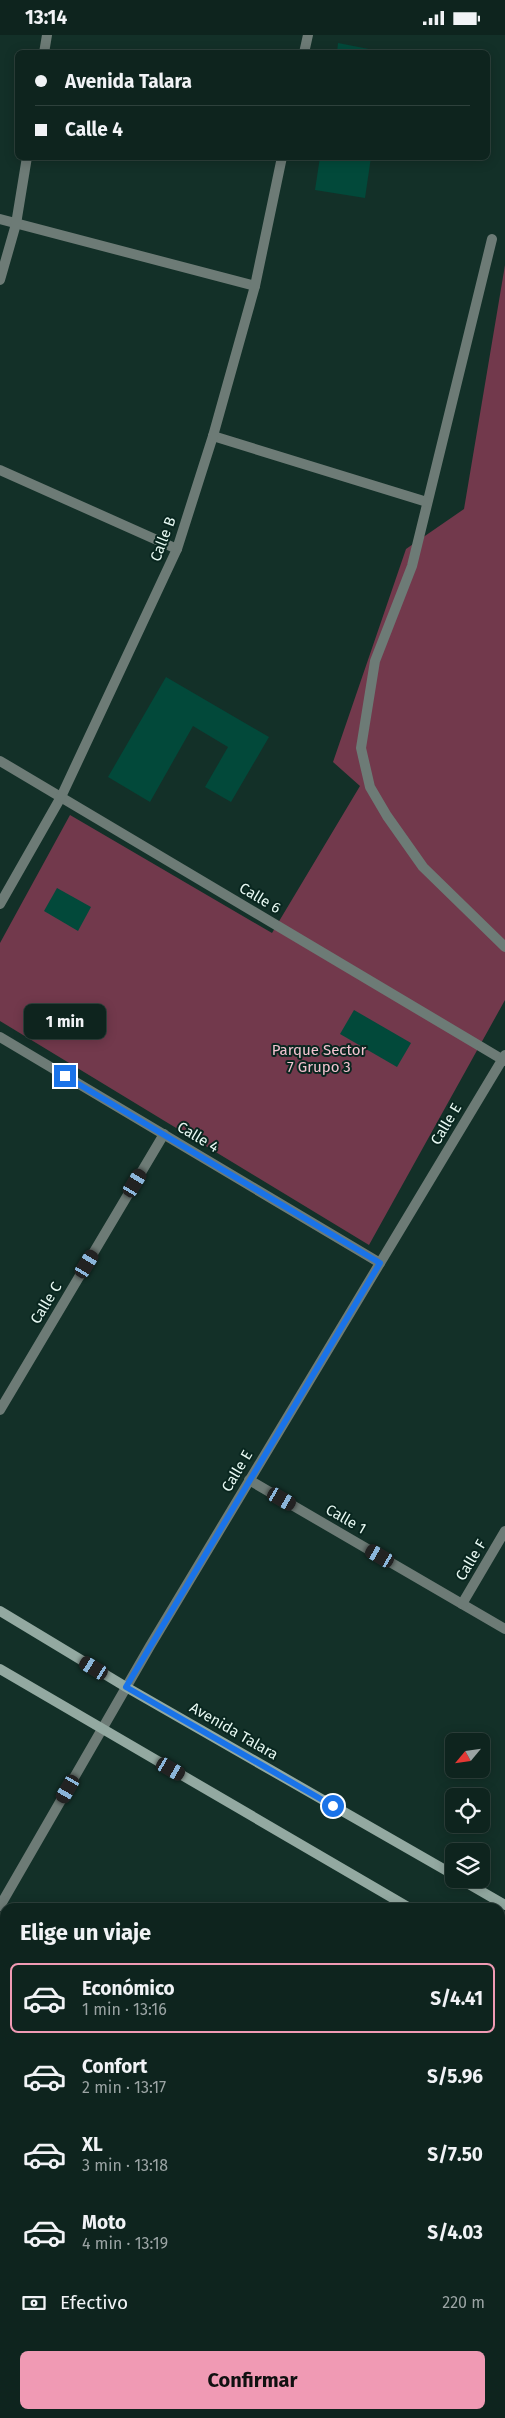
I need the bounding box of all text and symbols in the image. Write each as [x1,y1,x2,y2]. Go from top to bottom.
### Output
text: 13:14 [25,6,67,29]
text: Avenida Talara [65,70,192,93]
text: Calle 4 [65,118,123,141]
street label: Calle B [146,514,180,564]
street label: Calle 6 [236,879,284,917]
callout: 1 min [24,1003,106,1039]
text: 1 min [46,1012,84,1031]
park label: Parque Sector 7 Grupo 3 [272,1041,366,1076]
route end [54,1065,76,1087]
street label: Calle E [427,1100,465,1148]
street label: Calle 4 [174,1118,222,1156]
car [120,1166,149,1200]
car [72,1247,101,1281]
street label: Calle C [27,1278,66,1327]
street label: Calle E [218,1447,256,1495]
car [265,1485,298,1513]
street label: Calle 1 [323,1500,369,1538]
street label: Calle F [452,1536,490,1584]
car [363,1542,396,1570]
car [77,1654,110,1682]
street label: Avenida Talara [187,1698,281,1764]
north arrow [445,1733,490,1777]
map controls [445,1733,490,1888]
car [154,1755,187,1783]
car [54,1772,81,1806]
button: locate [445,1788,490,1833]
route start [322,1795,344,1817]
button: layers [445,1843,490,1888]
text: Elige un viaje [20,1919,151,1946]
icon: car [22,1976,67,2021]
text: Económico [82,1977,175,2000]
text: S/4.41 [430,1987,483,2010]
text: 1 min · 13:16 [82,2000,167,2019]
icon: car [22,2054,67,2099]
text: Confort [82,2055,147,2078]
text: S/5.96 [427,2065,483,2088]
text: 2 min · 13:17 [82,2078,166,2097]
icon: car [22,2132,67,2177]
text: XL [82,2133,103,2156]
text: S/7.50 [427,2143,483,2166]
text: 3 min · 13:18 [82,2156,168,2175]
icon: car [22,2210,67,2255]
text: Moto [82,2211,126,2234]
text: S/4.03 [427,2221,483,2244]
text: 4 min · 13:19 [82,2234,168,2253]
icon: cash [20,2289,48,2317]
text: Efectivo [60,2291,128,2314]
text: 220 m [442,2293,485,2312]
button: Confirmar [20,2351,485,2409]

